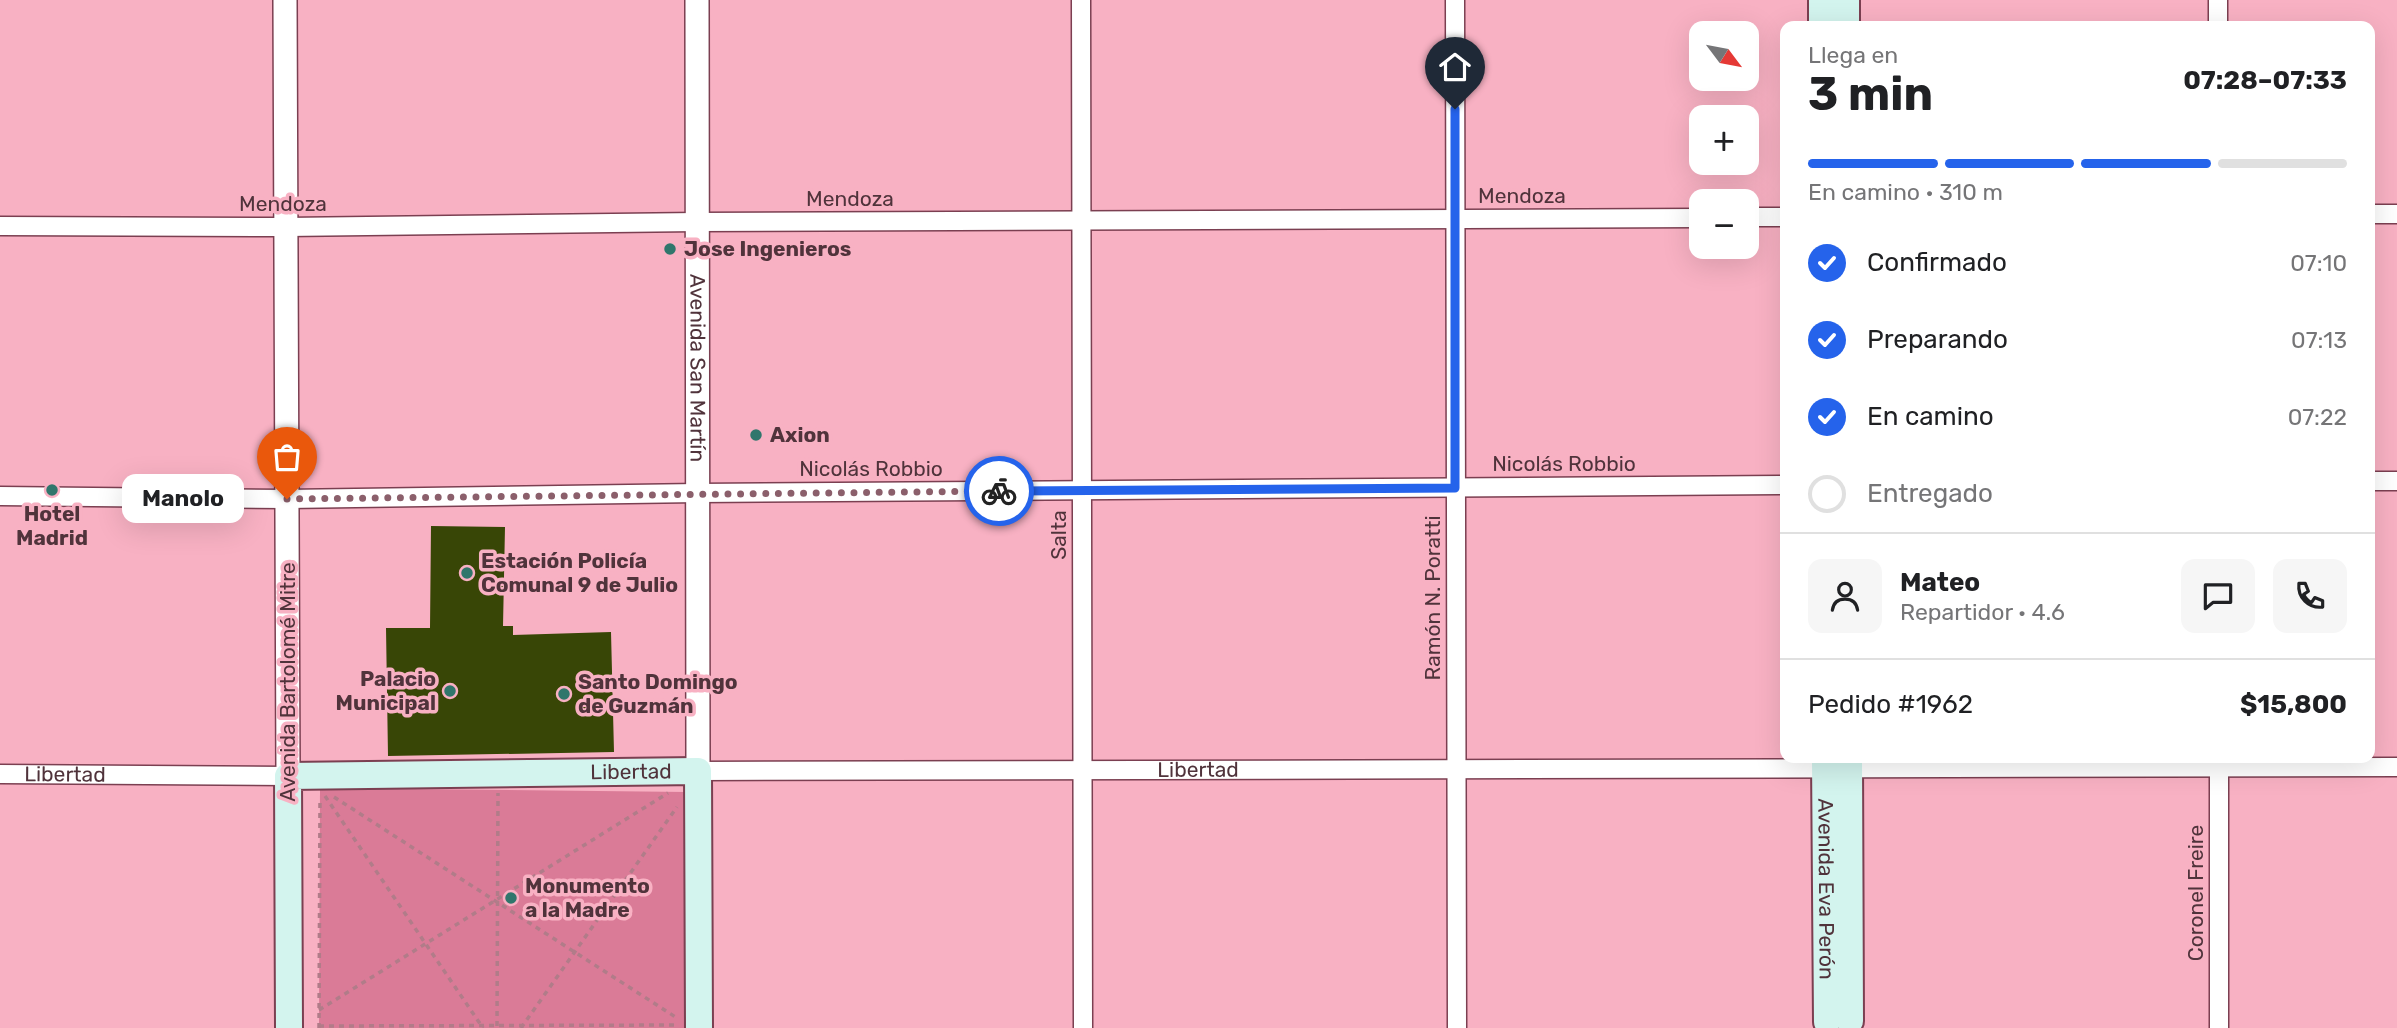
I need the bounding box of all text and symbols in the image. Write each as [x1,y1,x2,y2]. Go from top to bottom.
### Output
north arrow [1689,21,1759,91]
map controls [1689,21,1759,259]
pin [1425,37,1485,109]
text: Llega en [1808,41,1898,69]
icon: home [1436,48,1474,86]
text: 07:28–07:33 [2183,65,2347,96]
text: 3 min [1808,67,1933,122]
button: + [1689,105,1759,175]
text: En camino · 310 m [1808,178,2003,206]
street label: Mendoza [1478,183,1566,208]
street label: Mendoza [806,186,894,211]
button: − [1689,189,1759,259]
street label: Mendoza [239,191,327,216]
place label: Jose Ingenieros [684,236,851,261]
marker: Jose Ingenieros [662,241,678,257]
icon: check [1808,244,1846,282]
text: Confirmado [1867,247,2007,278]
text: 07:10 [2290,249,2347,277]
street label: Avenida San Martín [685,274,711,462]
icon: check [1808,321,1846,359]
text: Preparando [1867,324,2008,355]
text: 07:13 [2291,326,2347,354]
icon: check [1808,398,1846,436]
text: En camino [1867,401,1994,432]
text: 07:22 [2288,403,2347,431]
place label: Axion [770,422,830,447]
pin [257,427,317,499]
marker: Axion [748,427,764,443]
icon: bag [268,438,306,476]
street label: Nicolás Robbio [1492,451,1636,476]
street label: Nicolás Robbio [799,456,943,481]
courier [964,456,1034,526]
icon: bike [980,472,1018,510]
callout: Manolo [122,475,245,524]
text: Entregado [1867,478,1993,509]
marker: Hotel Madrid [44,482,60,498]
text: Manolo [142,484,224,512]
place label: Hotel Madrid [16,501,88,550]
street label: Salta [1046,510,1071,560]
street label: Ramón N. Poratti [1420,515,1445,681]
place label: Estación Policía Comunal 9 de Julio [481,548,678,597]
button: person [1808,559,1882,633]
button: chat [2181,559,2255,633]
button: phone [2273,559,2347,633]
street label: Avenida Bartolomé Mitre [275,562,300,802]
marker: Estación Policía Comunal 9 de Julio [459,565,475,581]
text: Mateo [1900,567,1980,598]
text: Repartidor · 4.6 [1900,598,2065,626]
place label: Palacio Municipal [336,666,436,715]
place label: Santo Domingo de Guzmán [578,669,738,718]
marker: Palacio Municipal [442,683,458,699]
marker: Santo Domingo de Guzmán [556,686,572,702]
text: Pedido #1962 [1808,689,1973,720]
text: $15,800 [2240,689,2347,720]
street label: Libertad [1157,757,1239,782]
street label: Libertad [590,758,672,784]
street label: Libertad [24,761,106,787]
street label: Avenida Eva Perón [1813,798,1840,980]
street label: Coronel Freire [2183,825,2208,961]
place label: Monumento a la Madre [525,873,650,922]
marker: Monumento a la Madre [503,890,519,906]

